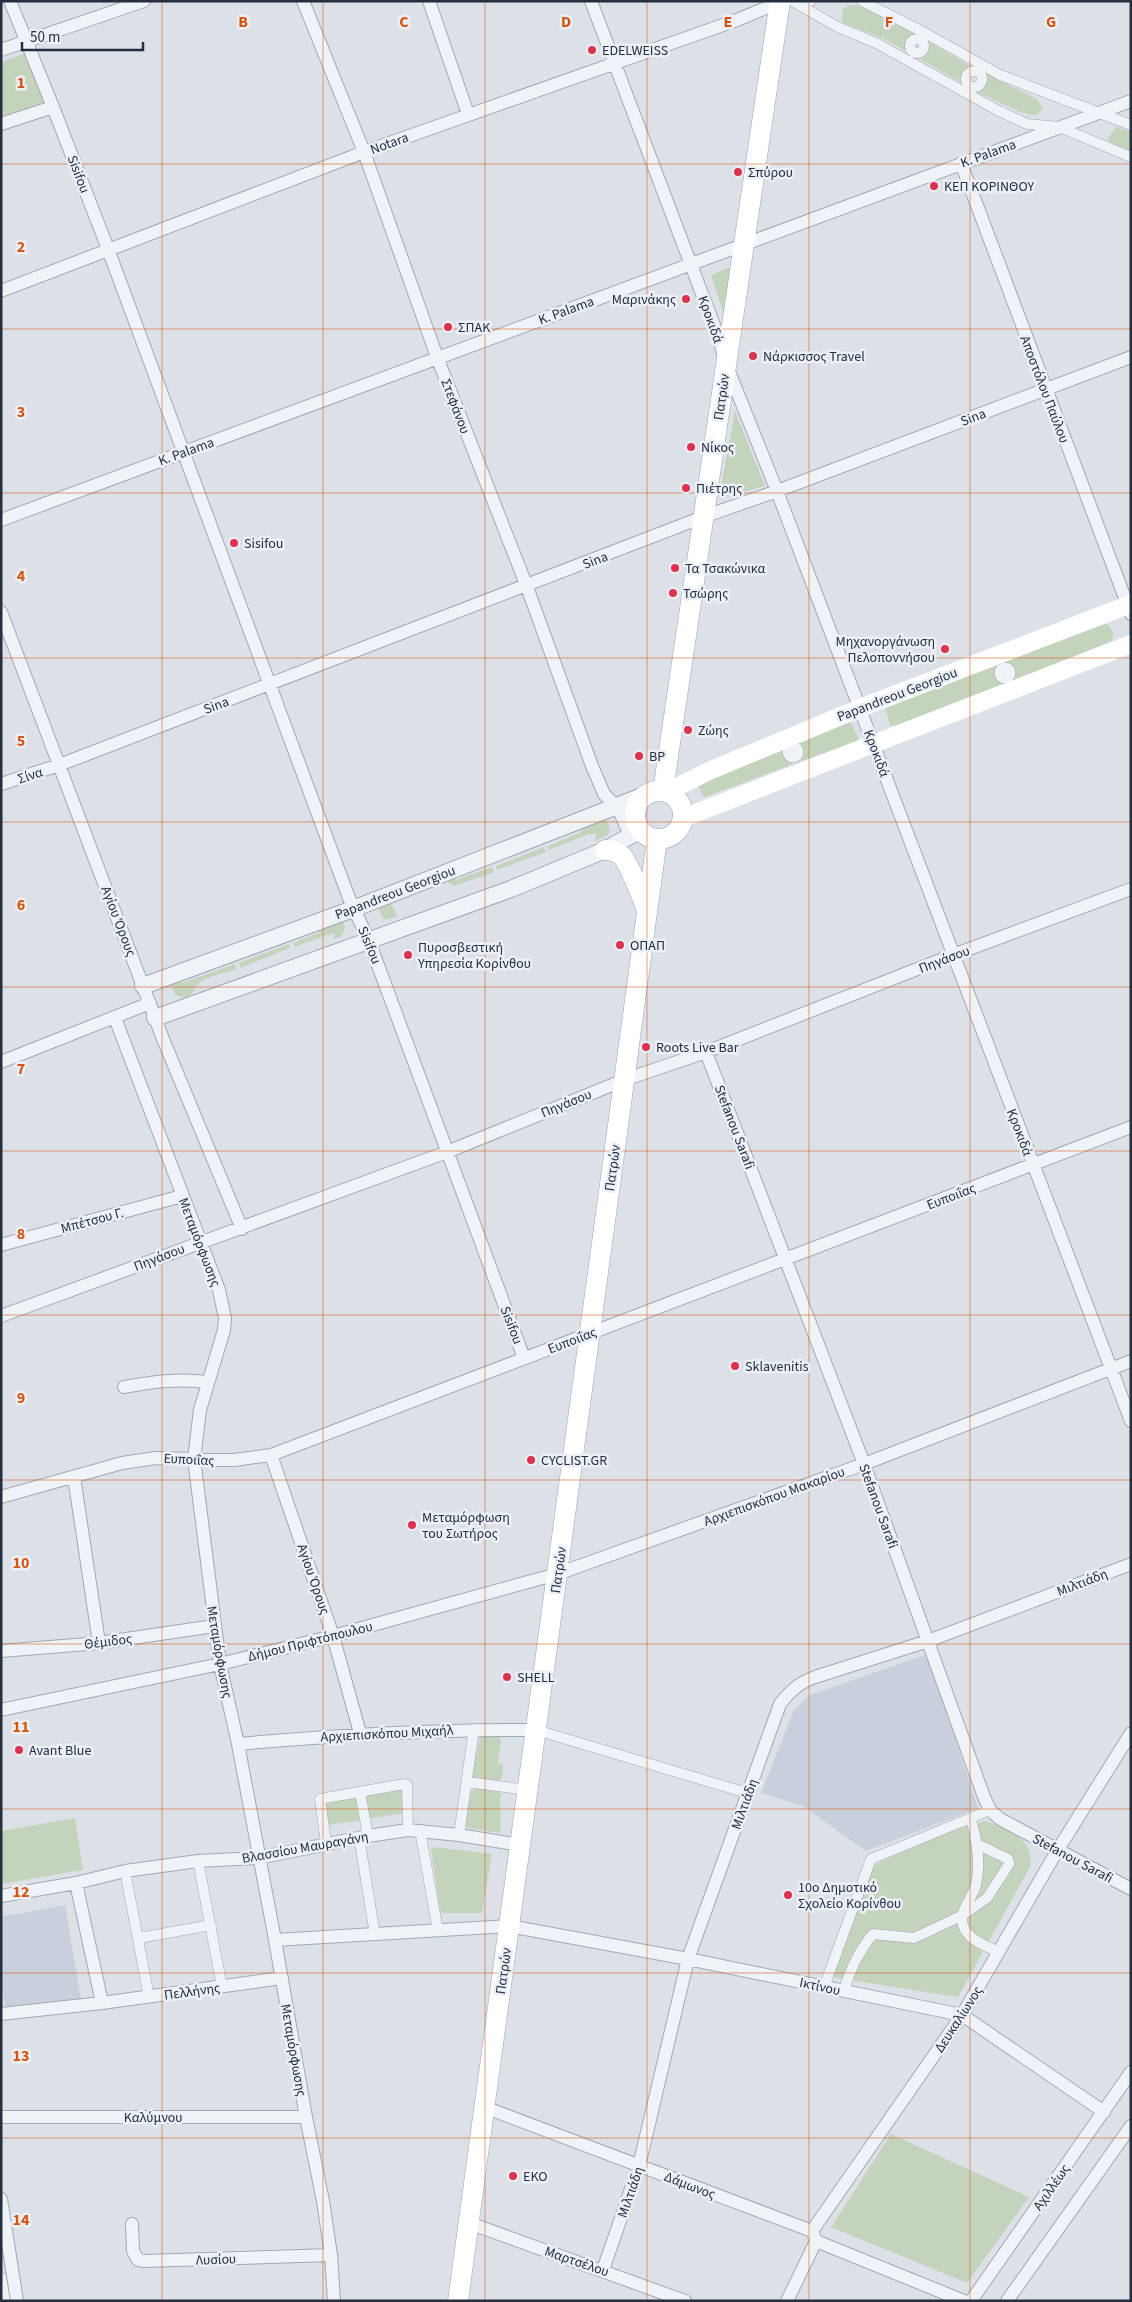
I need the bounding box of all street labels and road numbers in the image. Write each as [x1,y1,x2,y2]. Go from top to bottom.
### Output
street label: Notara [367,128,411,160]
street label: K. Palama [958,135,1019,173]
street label: Sisifou [62,152,94,196]
street label: K. Palama [536,292,597,330]
street label: Κροκιδά [692,293,728,346]
street label: Αποστόλου Παύλου [1014,333,1074,446]
street label: Πατρών [709,372,735,422]
street label: Στεφάνου [435,376,475,437]
street label: Sina [958,404,989,432]
street label: K. Palama [156,433,217,471]
street label: Sina [580,547,611,575]
street label: Papandreou Georgiou [834,663,961,727]
street label: Sina [201,692,232,720]
street label: Κροκιδά [858,727,894,780]
street label: Σίνα [15,762,46,790]
street label: Papandreou Georgiou [332,861,459,925]
street label: Αγίου Όρους [95,883,141,959]
street label: Sisifou [352,923,386,967]
street label: Πηγάσου [916,941,973,979]
street label: Stefanou Sarafi [709,1082,759,1172]
street label: Πηγάσου [538,1085,595,1123]
street label: Κροκιδά [1001,1106,1037,1159]
street label: Πατρών [600,1143,626,1193]
street label: Ευποιΐας [924,1179,979,1215]
street label: Μεταμόρφωσης [173,1195,225,1290]
street label: Μπέτσου Γ. [59,1203,126,1239]
street label: Πηγάσου [131,1239,188,1277]
street label: Sisifou [495,1303,527,1347]
street label: Ευποιΐας [545,1323,600,1359]
street label: Ευποιΐας [163,1449,215,1471]
street label: Stefanou Sarafi [853,1461,903,1551]
street label: Αρχιεπισκόπου Μακαρίου [701,1462,848,1532]
street label: Αγίου Όρους [292,1541,335,1618]
street label: Πατρών [546,1545,572,1595]
street label: Μιλτιάδη [1054,1564,1111,1602]
street label: Μεταμόρφωσης [201,1604,237,1700]
street label: Δήμου Πριφτόπουλου [246,1617,375,1667]
street label: Θέμιδος [83,1629,133,1655]
street label: Αρχιεπισκόπου Μιχαήλ [320,1721,454,1747]
street label: Μιλτιάδη [726,1776,763,1833]
street label: Βλασσίου Μαυραγάνη [240,1827,370,1869]
street label: Stefanou Sarafi [1029,1829,1116,1889]
street label: Πατρών [491,1946,517,1996]
street label: Ικτίνου [798,1973,842,2001]
street label: Πελλήνης [163,1978,221,2006]
street label: Δευκαλίωνος [930,1982,988,2057]
street label: Μεταμόρφωσης [275,2002,311,2098]
street label: Καλύμνου [124,2108,182,2128]
street label: Αχιλλέως [1028,2160,1075,2215]
street label: Μιλτιάδη [613,2164,649,2221]
street label: Δάμωνος [661,2167,718,2205]
street label: Μαρτσέλου [542,2242,612,2282]
street label: Λυσίου [196,2249,236,2271]

